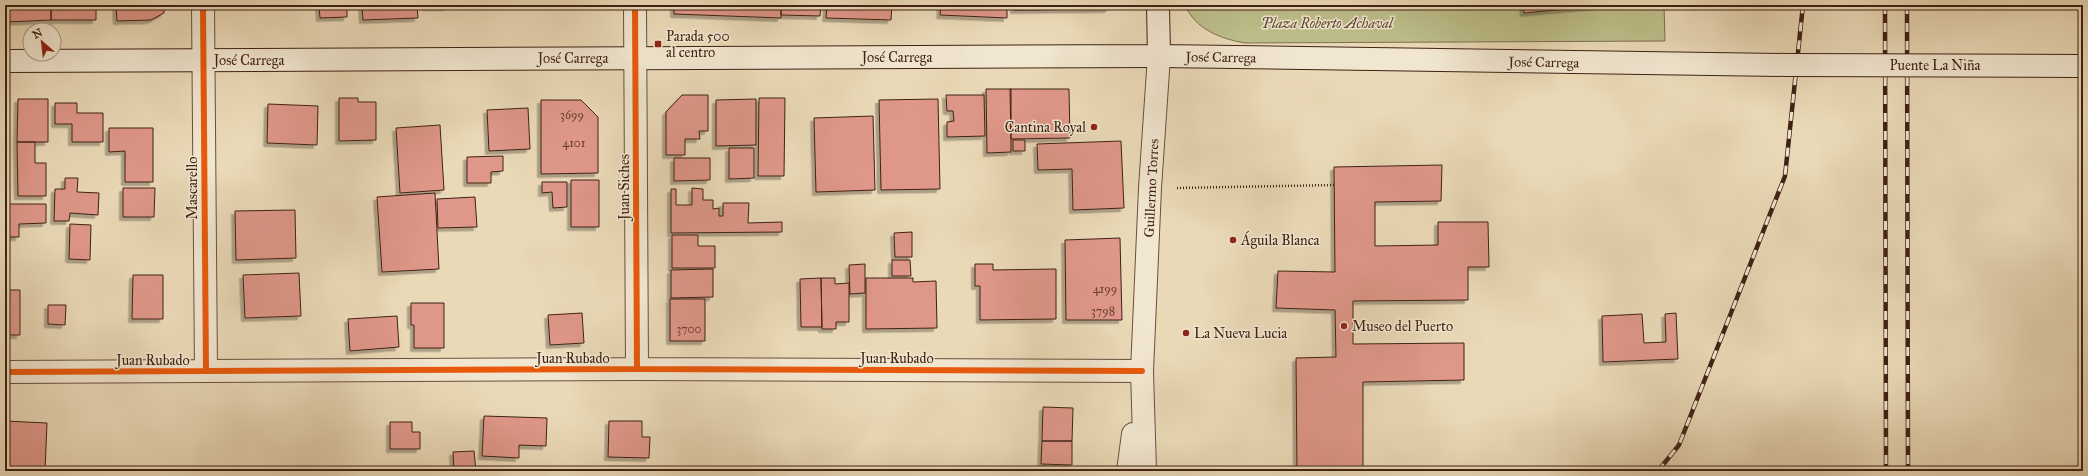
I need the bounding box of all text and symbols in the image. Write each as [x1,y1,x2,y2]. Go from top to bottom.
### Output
park label: Plaza Roberto Achaval [1261,15,1394,32]
north arrow [22,22,62,62]
text: N [30,25,45,42]
place label: Parada 500 al centro [666,28,730,61]
marker: Parada 500 al centro [653,39,663,49]
street label: José Carrega [1184,48,1257,68]
street label: José Carrega [860,49,932,67]
street label: José Carrega [536,50,608,68]
street label: José Carrega [212,52,284,70]
street label: José Carrega [1507,53,1580,73]
street label: Puente La Niña [1889,57,1981,74]
house number: 3699 [560,108,584,122]
place label: Cantina Royal [1005,119,1086,136]
marker: Cantina Royal [1089,122,1099,132]
house number: 4101 [563,136,586,150]
street label: Guillermo Torres [1140,138,1163,238]
street label: Juan Siches [616,154,634,222]
street label: Mascarello [184,157,201,219]
place label: Águila Blanca [1240,230,1320,249]
marker: Águila Blanca [1228,235,1238,245]
house number: 4199 [1093,282,1117,296]
house number: 3798 [1091,304,1115,318]
place label: Museo del Puerto [1352,318,1453,335]
marker: Museo del Puerto [1339,321,1349,331]
house number: 3700 [676,322,702,336]
place label: La Nueva Lucia [1194,325,1287,342]
marker: La Nueva Lucia [1181,328,1191,338]
street label: Juan Rubado [534,350,610,368]
street label: Juan Rubado [858,350,934,368]
street label: Juan Rubado [114,352,190,370]

